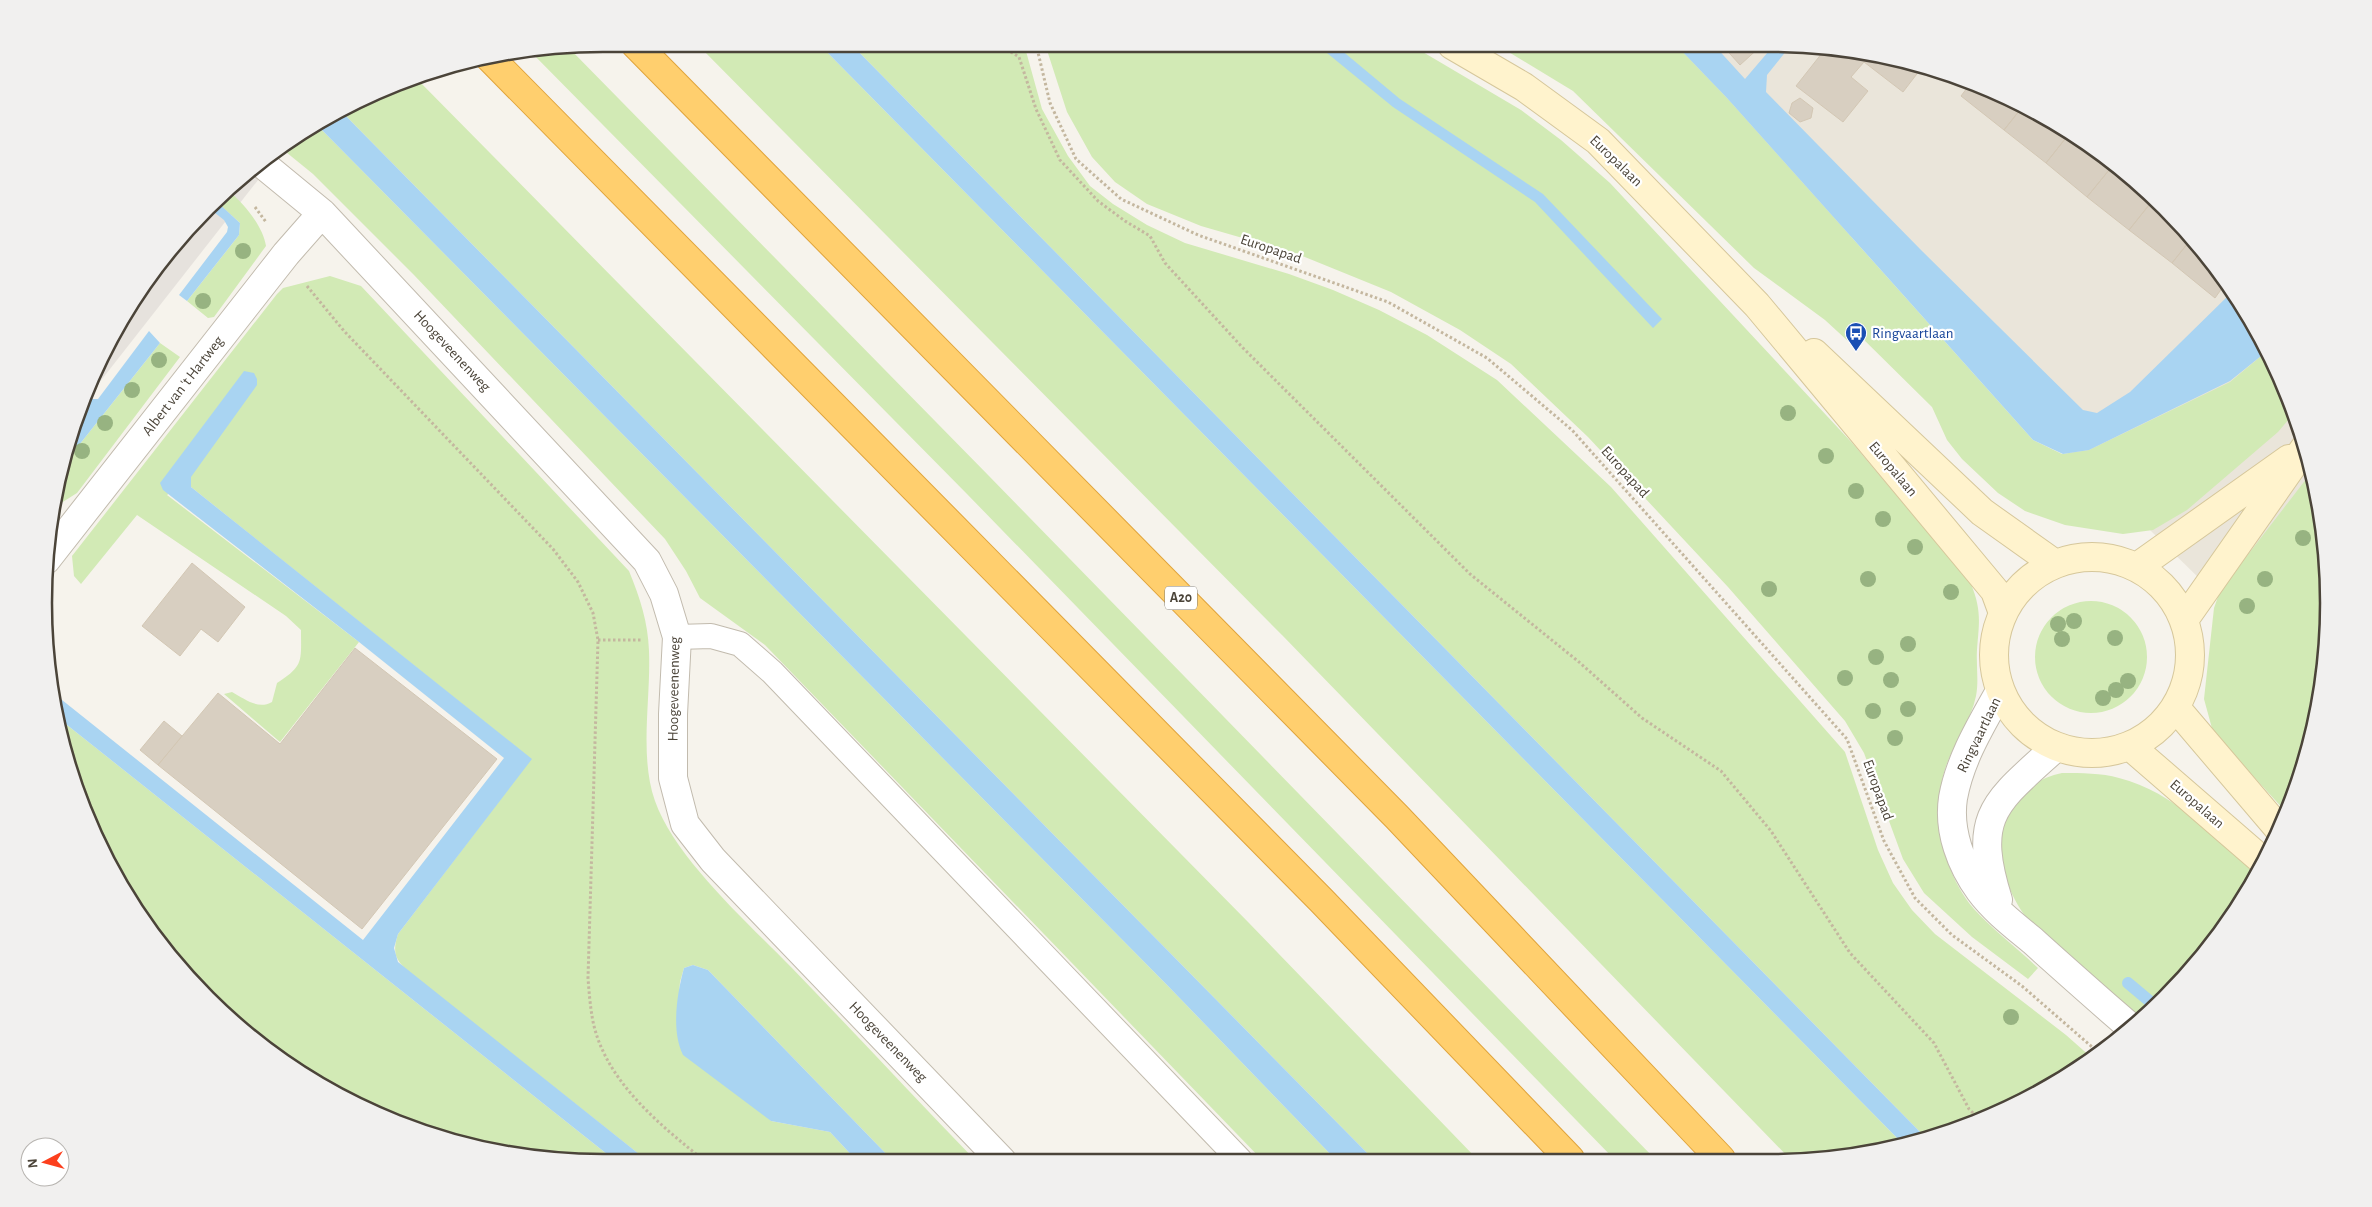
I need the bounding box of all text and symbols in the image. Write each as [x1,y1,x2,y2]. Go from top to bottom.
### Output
street label: Europalaan [1587,133,1645,189]
street label: Europapad [1239,232,1304,267]
street label: Hoogeveenenweg [411,308,494,395]
bus stop icon: Ringvaartlaan [1844,321,1868,352]
place label: Ringvaartlaan [1872,326,1954,341]
street label: Albert van 't Hartweg [140,333,227,439]
street label: Europalaan [1866,439,1920,499]
street label: Europapad [1598,443,1652,501]
road number: A20 [1165,586,1197,610]
street label: Hoogeveenenweg [666,636,682,742]
street label: Ringvaartlaan [1954,695,2004,775]
street label: Europapad [1860,758,1896,823]
street label: Europalaan [2167,777,2227,831]
street label: Hoogeveenenweg [846,999,930,1085]
north arrow [20,1137,70,1187]
text: N [26,1158,41,1169]

